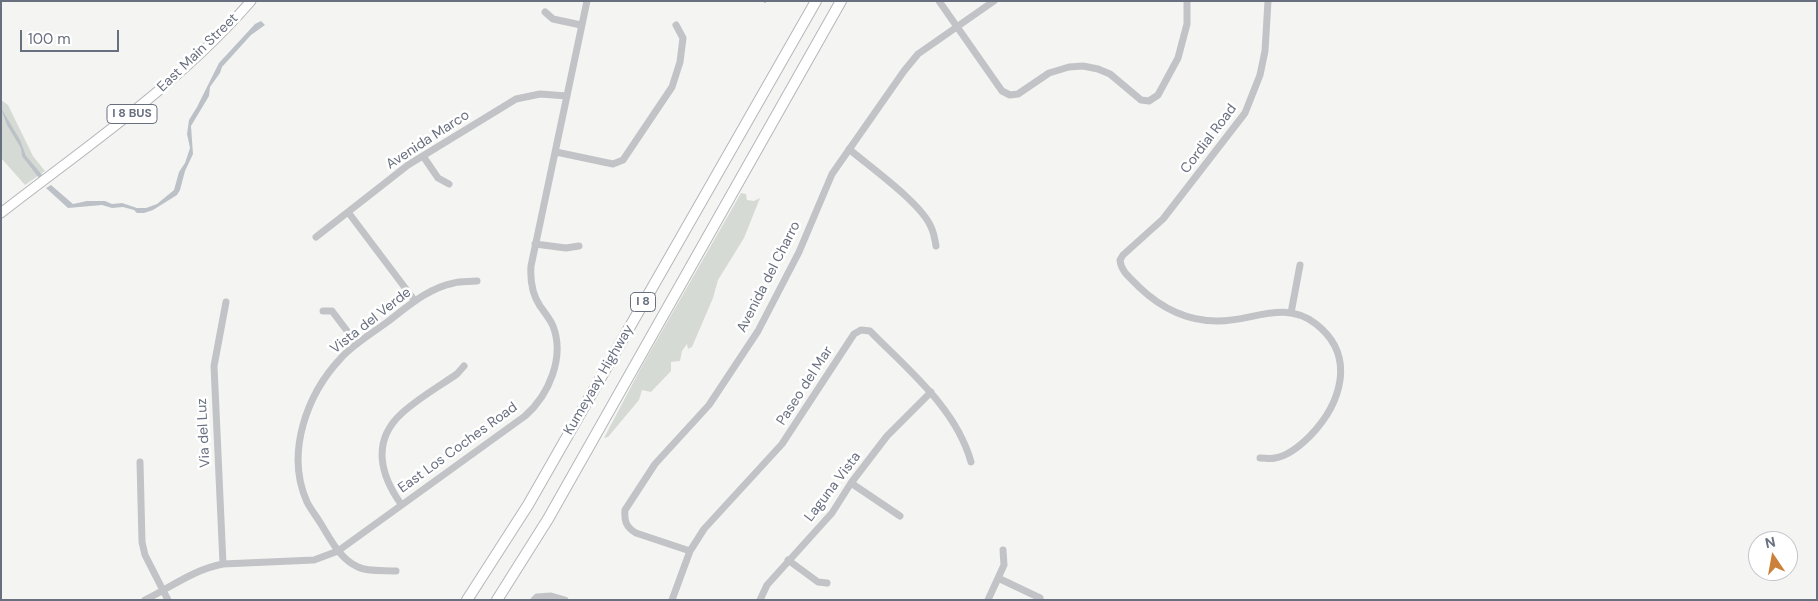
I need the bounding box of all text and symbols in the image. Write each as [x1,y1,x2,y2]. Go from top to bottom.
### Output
street label: East Main Street [154,10,242,96]
scale bar [22,20,121,52]
text: 100 m [28,29,71,49]
street label: Cordial Road [1177,101,1241,177]
road number: I 8 BUS [107,105,157,124]
street label: Avenida Marco [383,107,473,173]
street label: Avenida del Charro [734,219,804,335]
street label: Vista del Verde [327,284,415,358]
road number: I 8 [630,292,656,312]
street label: Kumeyaay Highway [561,322,637,438]
street label: Paseo del Mar [773,343,837,429]
street label: Via del Luz [194,398,214,468]
street label: East Los Coches Road [395,399,521,497]
street label: Laguna Vista [801,449,865,525]
north arrow [1748,531,1798,581]
text: N [1763,532,1777,552]

